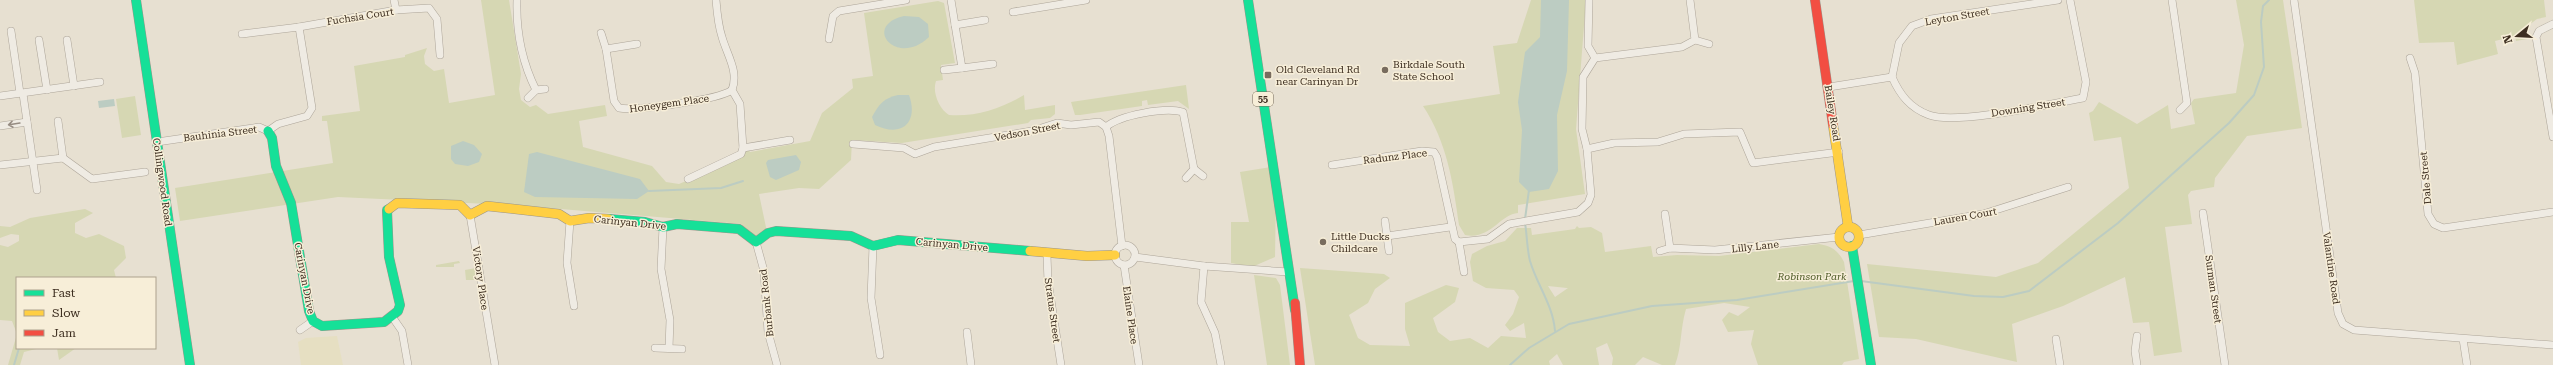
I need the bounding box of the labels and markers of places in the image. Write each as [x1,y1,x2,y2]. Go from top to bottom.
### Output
place label: Birkdale South State School [1393,59,1465,82]
place label: Old Cleveland Rd near Carinyan Dr [1276,64,1360,87]
marker: Birkdale South State School [1380,65,1390,75]
marker: Old Cleveland Rd near Carinyan Dr [1263,70,1273,80]
place label: Little Ducks Childcare [1331,231,1390,254]
marker: Little Ducks Childcare [1318,237,1328,247]

